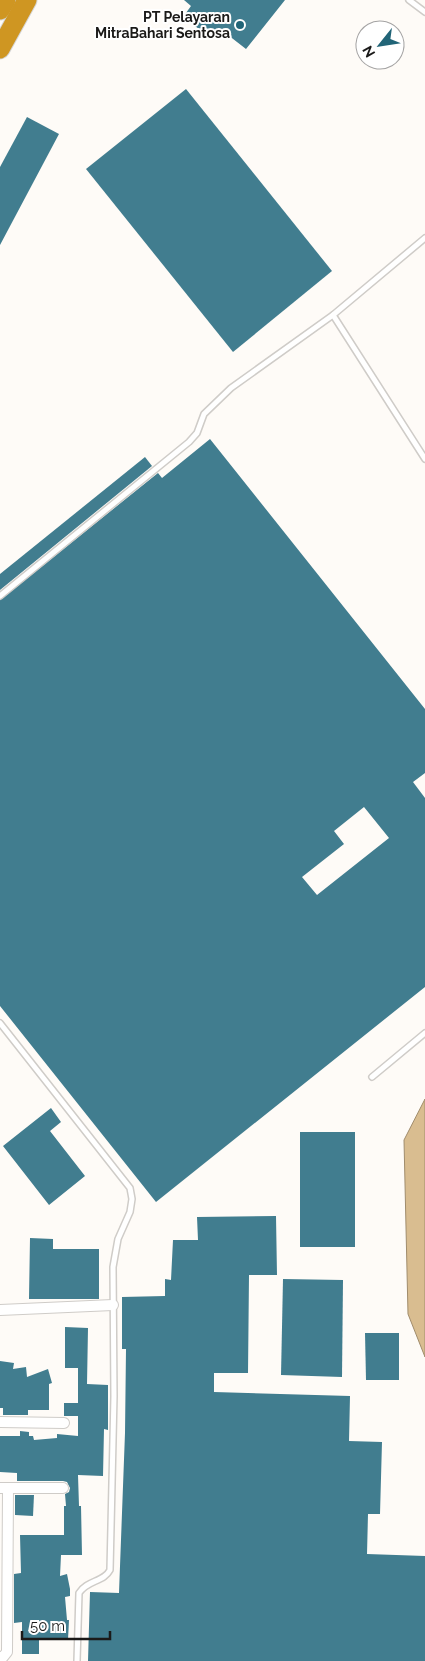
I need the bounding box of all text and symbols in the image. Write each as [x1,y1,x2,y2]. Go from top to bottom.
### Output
place label: PT Pelayaran MitraBahari Sentosa [95,9,230,41]
marker: PT Pelayaran MitraBahari Sentosa [234,19,246,31]
north arrow [355,20,405,70]
text: N [359,43,378,60]
scale bar [22,1608,110,1640]
text: 50 m [30,1617,65,1635]

